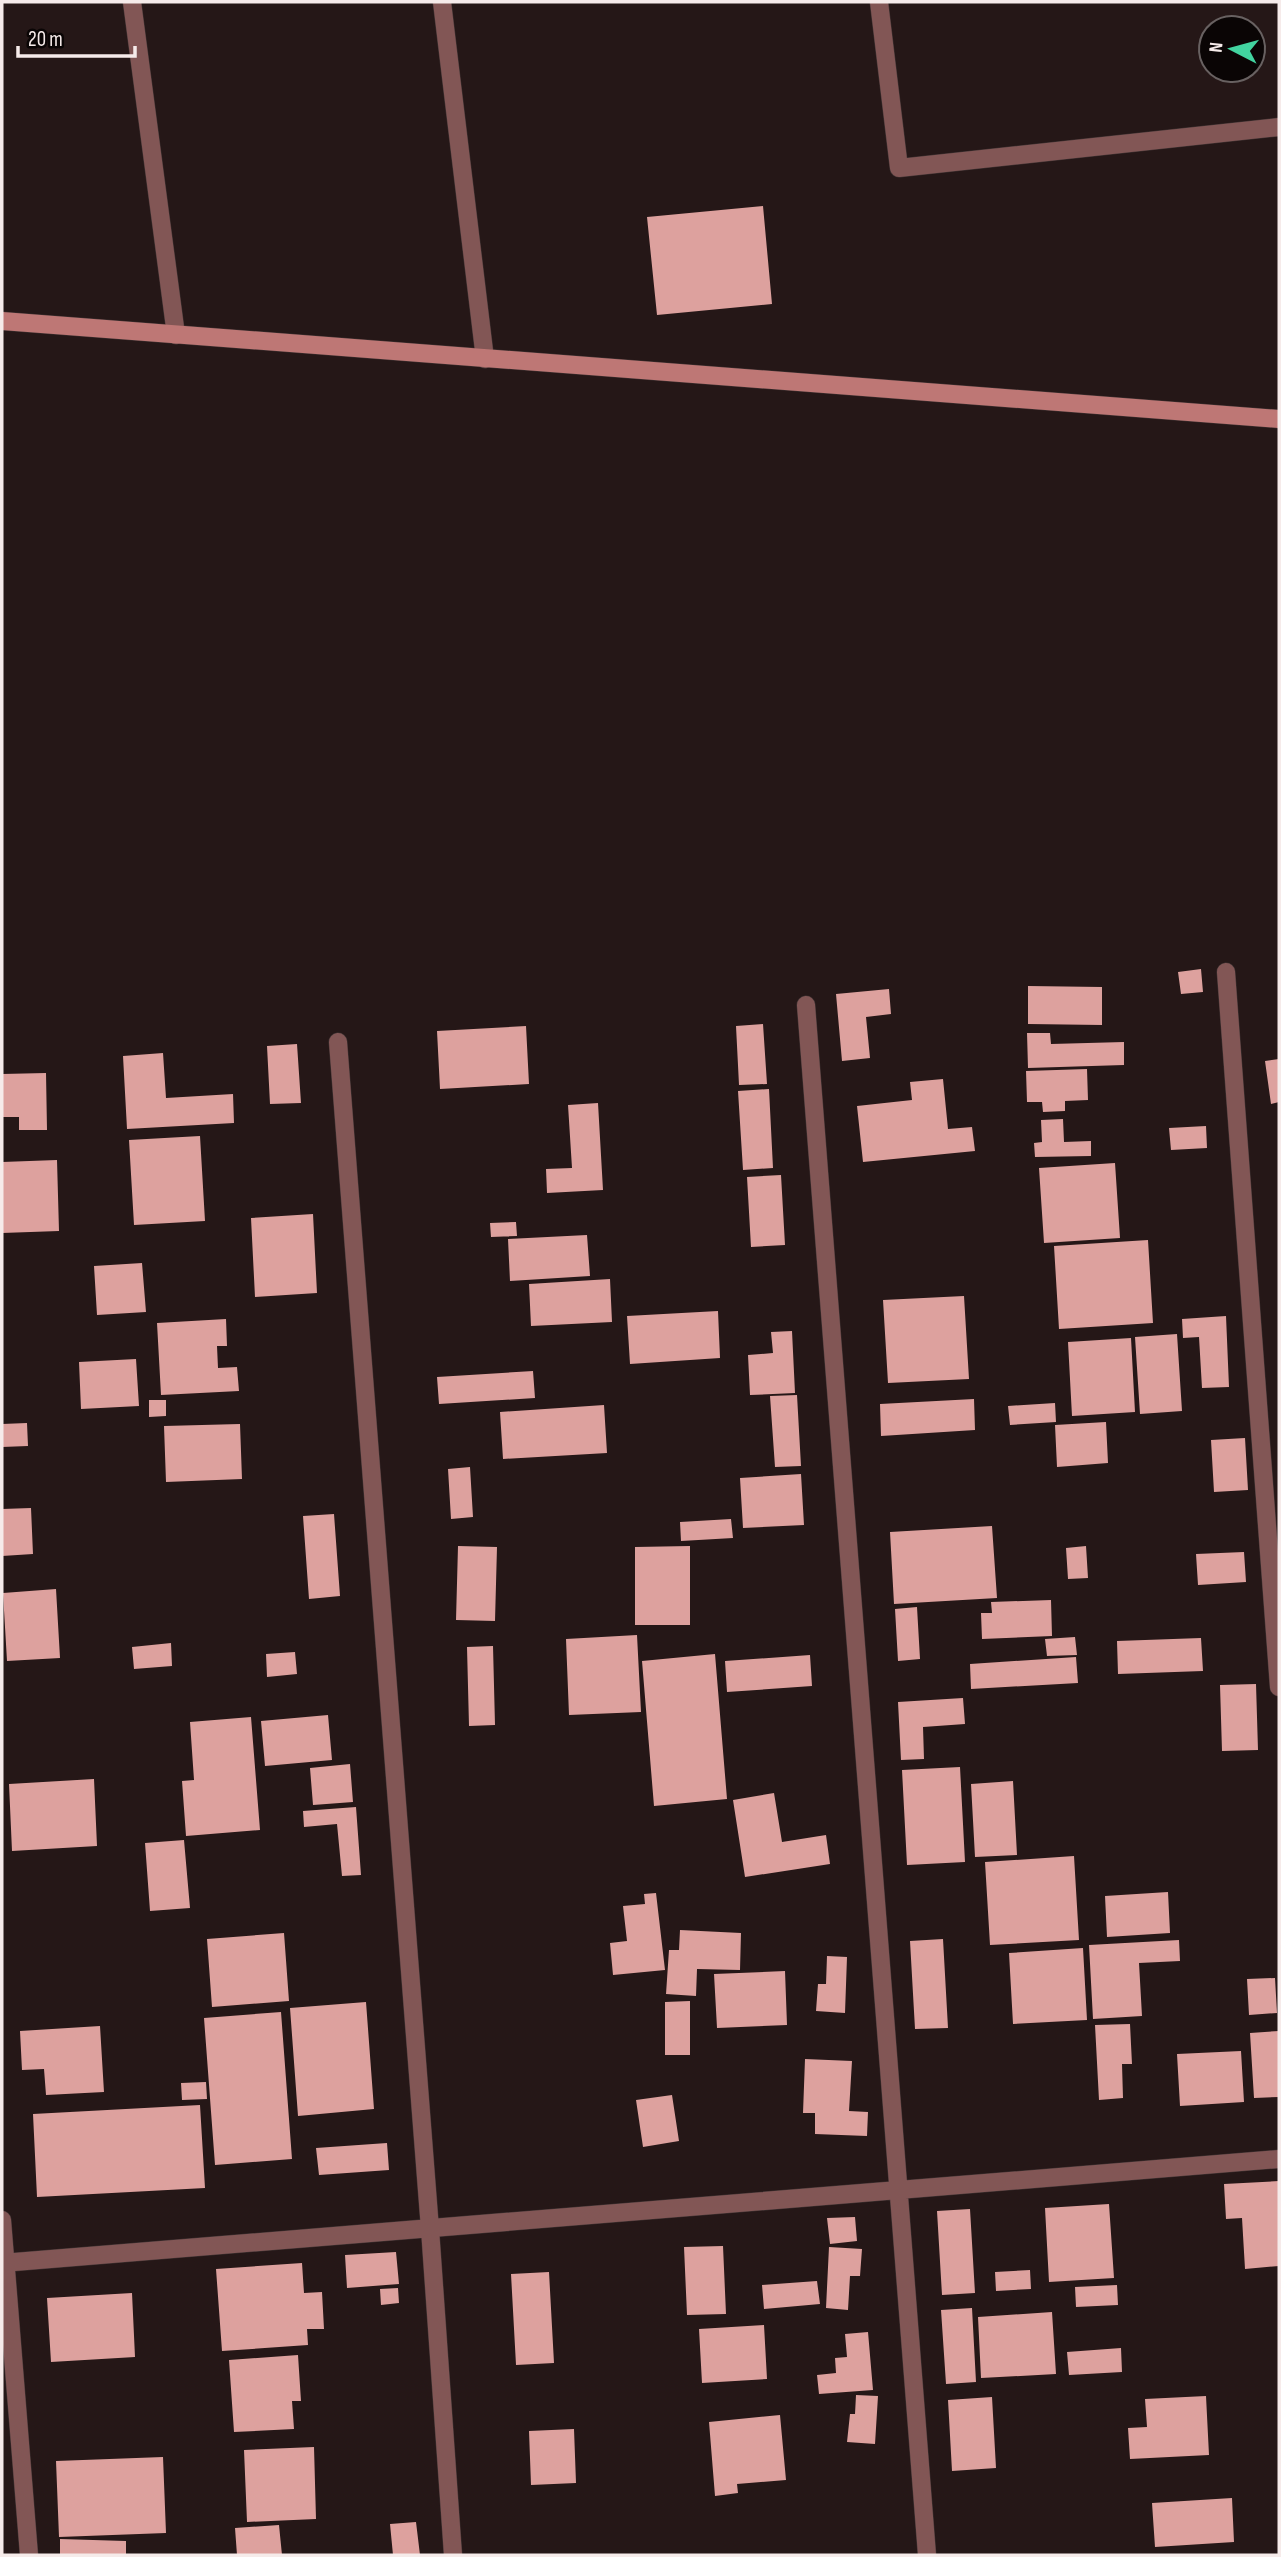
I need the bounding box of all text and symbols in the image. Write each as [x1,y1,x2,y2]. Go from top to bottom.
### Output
scale bar [18,14,135,58]
north arrow [1197,14,1267,84]
text: 20 m [28,27,63,52]
text: N [1205,41,1229,54]

